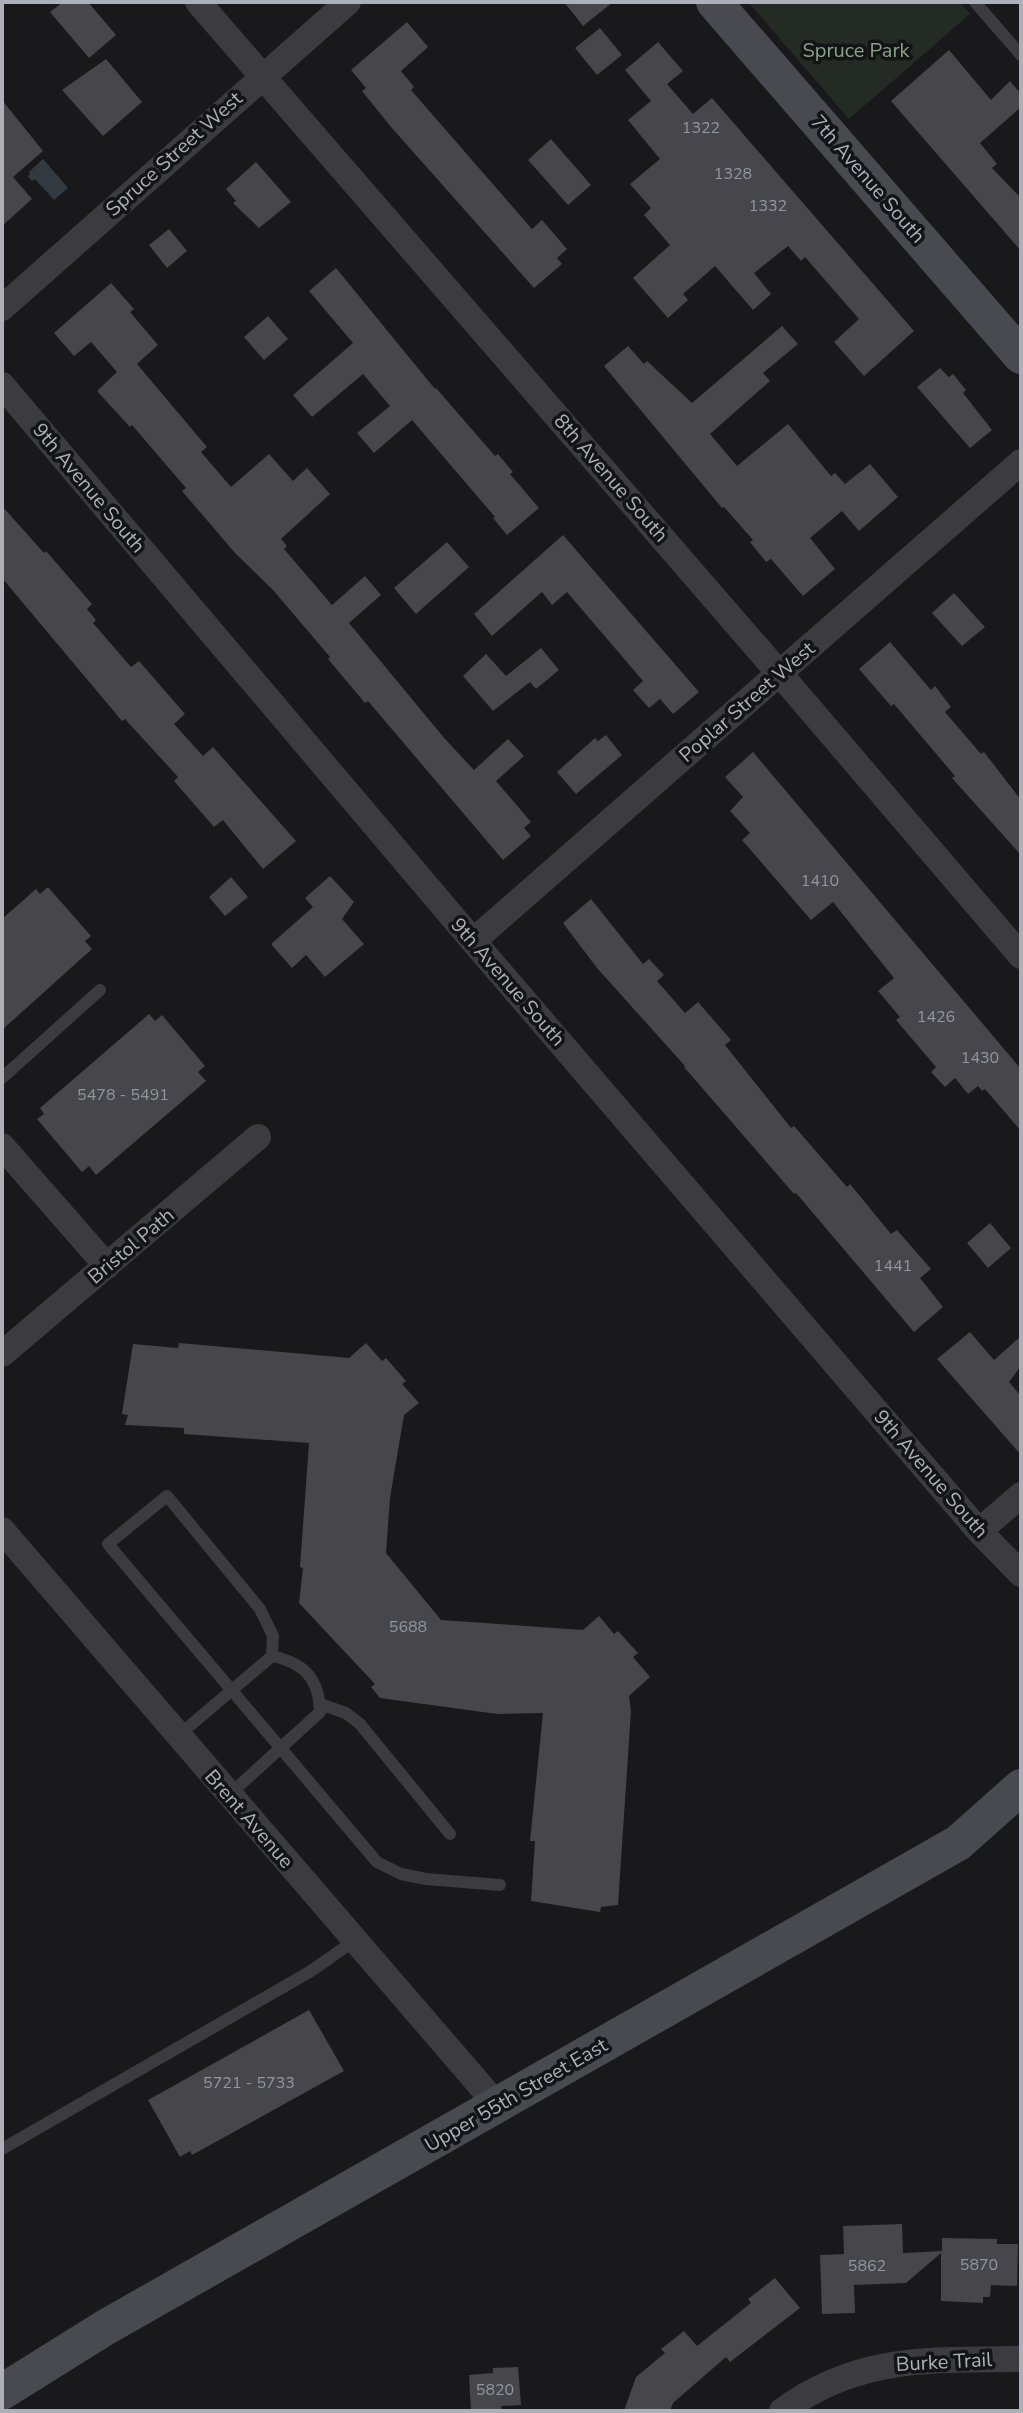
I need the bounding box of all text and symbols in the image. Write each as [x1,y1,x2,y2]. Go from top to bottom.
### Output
park label: Spruce Park [802,37,911,64]
street label: Spruce Street West [100,85,249,223]
street label: 7th Avenue South [805,109,931,249]
house number: 1322 [682,117,720,139]
house number: 1328 [714,163,752,185]
house number: 1332 [749,195,787,217]
street label: 8th Avenue South [548,408,674,548]
street label: 9th Avenue South [27,417,151,559]
street label: Poplar Street West [673,635,821,768]
house number: 1410 [801,870,839,892]
street label: 9th Avenue South [445,912,571,1052]
house number: 1426 [917,1006,955,1028]
house number: 1430 [961,1047,999,1069]
house number: 5478 - 5491 [77,1084,169,1106]
street label: Bristol Path [82,1202,180,1290]
house number: 1441 [874,1255,912,1277]
street label: 9th Avenue South [868,1404,994,1544]
house number: 5688 [389,1616,427,1638]
street label: Brent Avenue [199,1764,299,1874]
street label: Upper 55th Street East [420,2031,613,2158]
house number: 5721 - 5733 [203,2072,295,2094]
house number: 5870 [960,2254,998,2276]
house number: 5862 [848,2255,886,2277]
street label: Burke Trail [895,2346,993,2378]
house number: 5820 [476,2379,514,2401]

